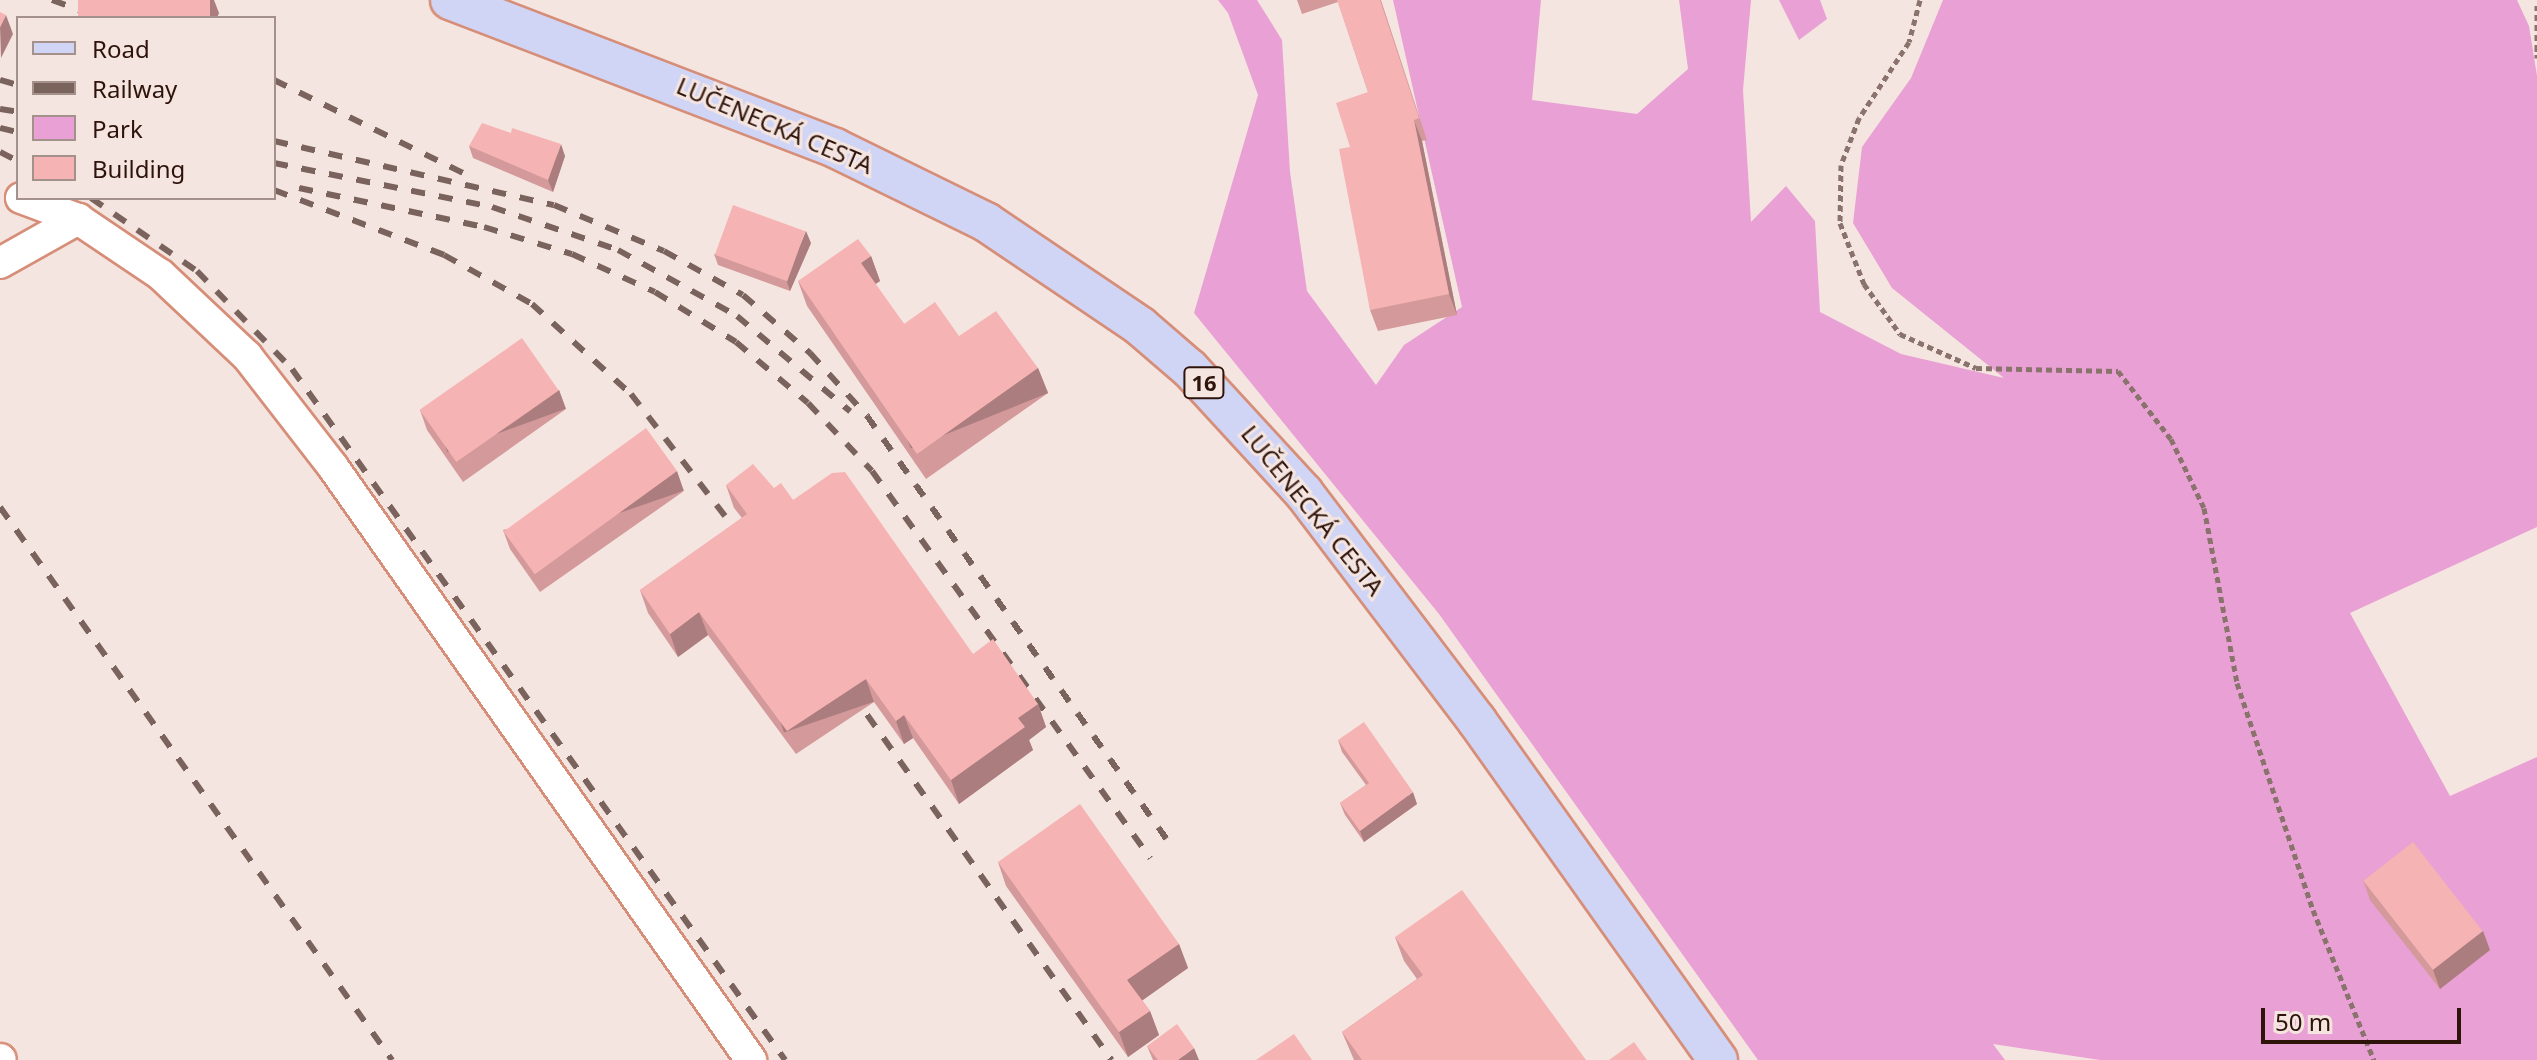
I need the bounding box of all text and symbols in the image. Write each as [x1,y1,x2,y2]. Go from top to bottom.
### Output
legend [16,16,276,200]
text: Road [92,32,150,65]
street label: LUČENECKÁ CESTA [673,71,877,179]
text: Railway [92,72,177,105]
text: Park [92,112,143,145]
text: Building [92,152,185,185]
road number: 16 [1182,365,1226,401]
street label: LUČENECKÁ CESTA [1236,419,1390,601]
scale bar [2265,992,2465,1042]
text: 50 m [2275,1005,2331,1038]

